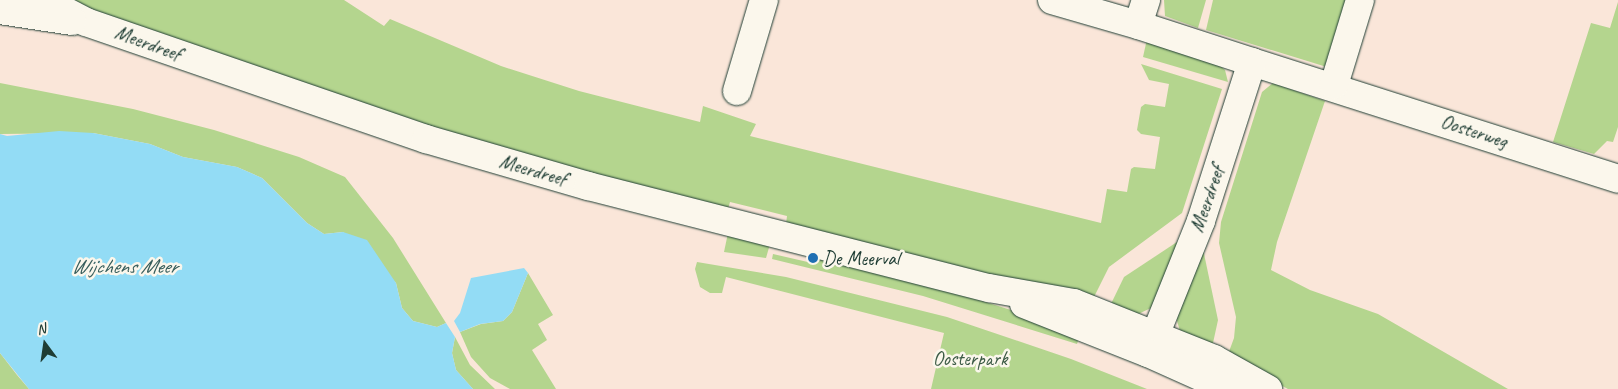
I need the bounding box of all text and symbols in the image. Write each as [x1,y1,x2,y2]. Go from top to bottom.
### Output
street label: Meerdreef [112,20,184,66]
street label: Oosterweg [1438,109,1510,153]
street label: Meerdreef [497,149,569,191]
street label: Meerdreef [1185,163,1229,235]
place label: De Meerval [823,246,899,270]
marker: De Meerval [807,252,819,264]
water label: Wijchens Meer [71,253,177,279]
north arrow [20,319,70,369]
text: N [35,320,48,338]
park label: Oosterpark [933,346,1007,370]

